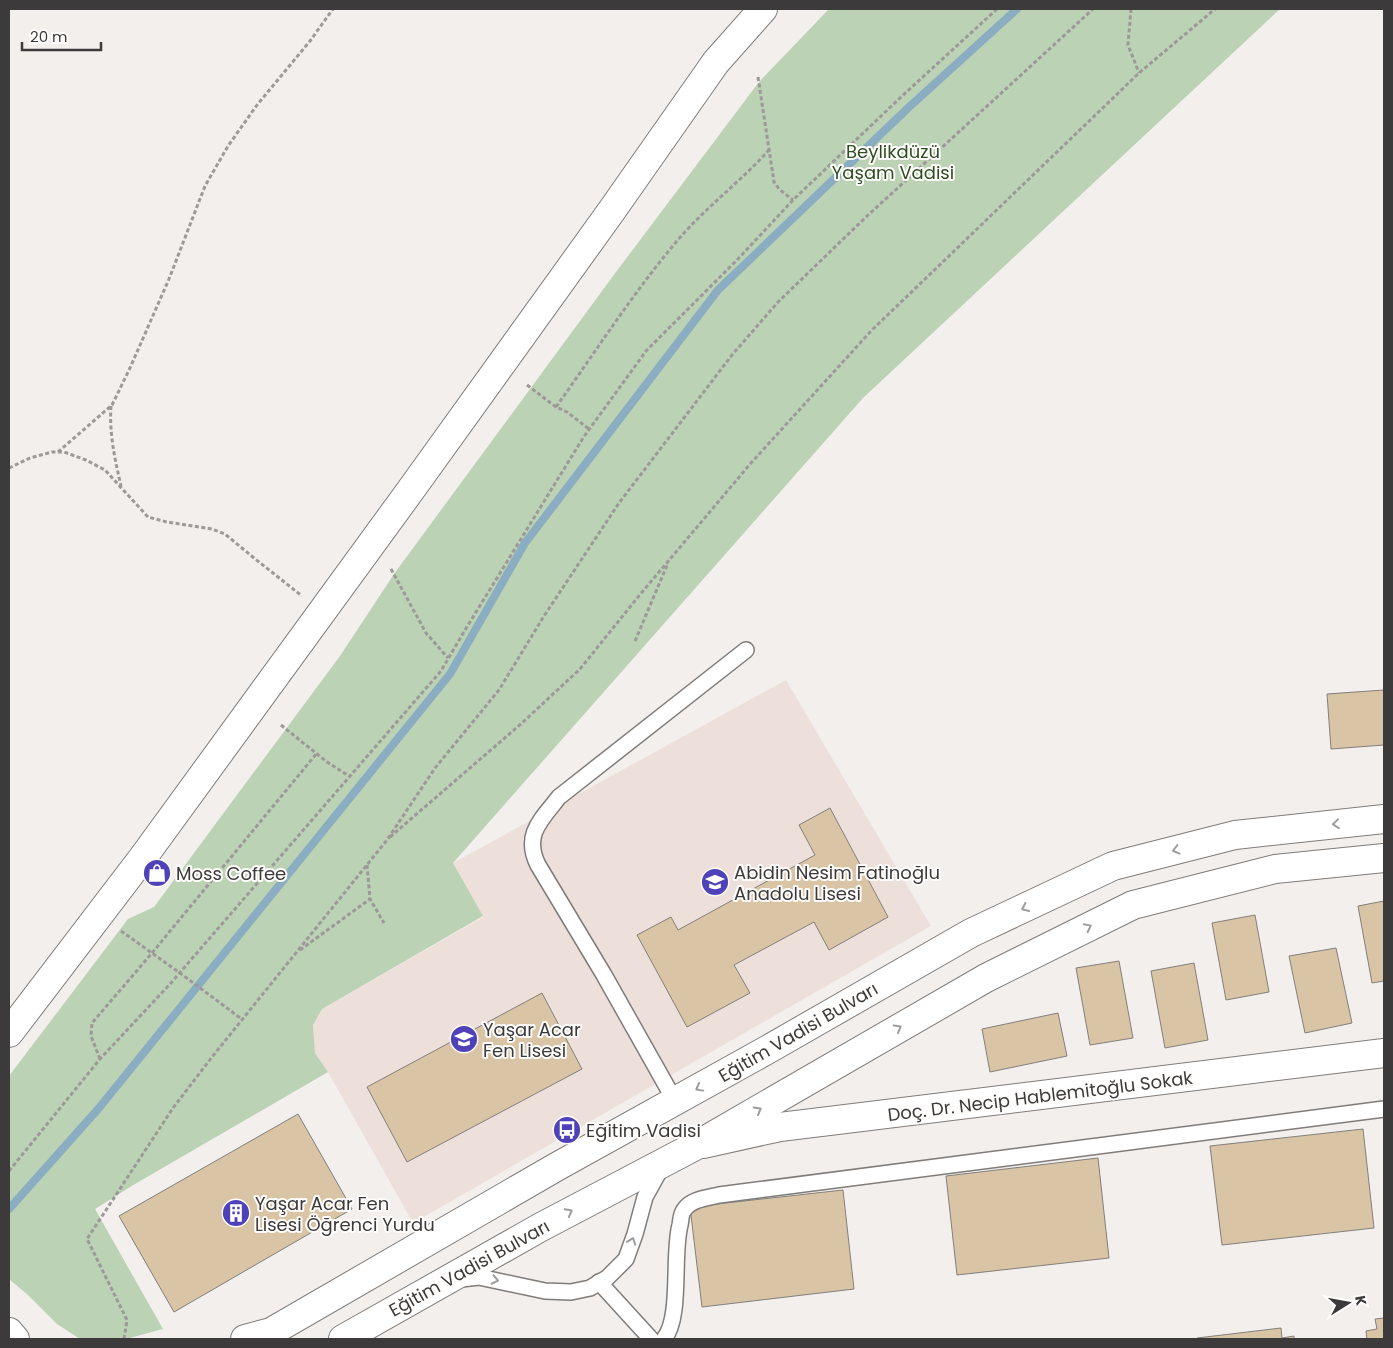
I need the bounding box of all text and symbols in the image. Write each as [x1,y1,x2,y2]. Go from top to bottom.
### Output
scale bar [22,20,101,52]
text: 20 m [30,26,68,47]
park label: Beylikdüzü Yaşam Vadisi [832,139,954,185]
one-way arrow [1331,818,1339,829]
one-way arrow [1171,844,1180,855]
shop icon: Moss Coffee [142,858,172,888]
place label: Abidin Nesim Fatinoğlu Anadolu Lisesi [734,860,940,906]
place label: Moss Coffee [176,861,286,886]
school or university icon: Abidin Nesim Fatinoğlu Anadolu Lisesi [700,867,730,897]
one-way arrow [1021,901,1030,912]
one-way arrow [1083,923,1092,933]
street label: Eğitim Vadisi Bulvarı [714,976,882,1088]
place label: Yaşar Acar Fen Lisesi [483,1017,581,1063]
school or university icon: Yaşar Acar Fen Lisesi [449,1024,479,1054]
one-way arrow [893,1025,902,1035]
street label: Doç. Dr. Necip Hablemitoğlu Sokak [886,1065,1195,1127]
one-way arrow [695,1082,704,1092]
one-way arrow [752,1106,761,1116]
bus stop icon: Eğitim Vadisi [552,1115,582,1145]
place label: Eğitim Vadisi [586,1118,701,1143]
place label: Yaşar Acar Fen Lisesi Öğrenci Yurdu [255,1191,435,1237]
building icon: Yaşar Acar Fen Lisesi Öğrenci Yurdu [221,1198,251,1228]
one-way arrow [564,1208,573,1218]
street label: Eğitim Vadisi Bulvarı [384,1213,554,1323]
one-way arrow [626,1237,636,1245]
one-way arrow [491,1275,500,1285]
north arrow [1323,1278,1373,1328]
text: K [1350,1294,1372,1307]

